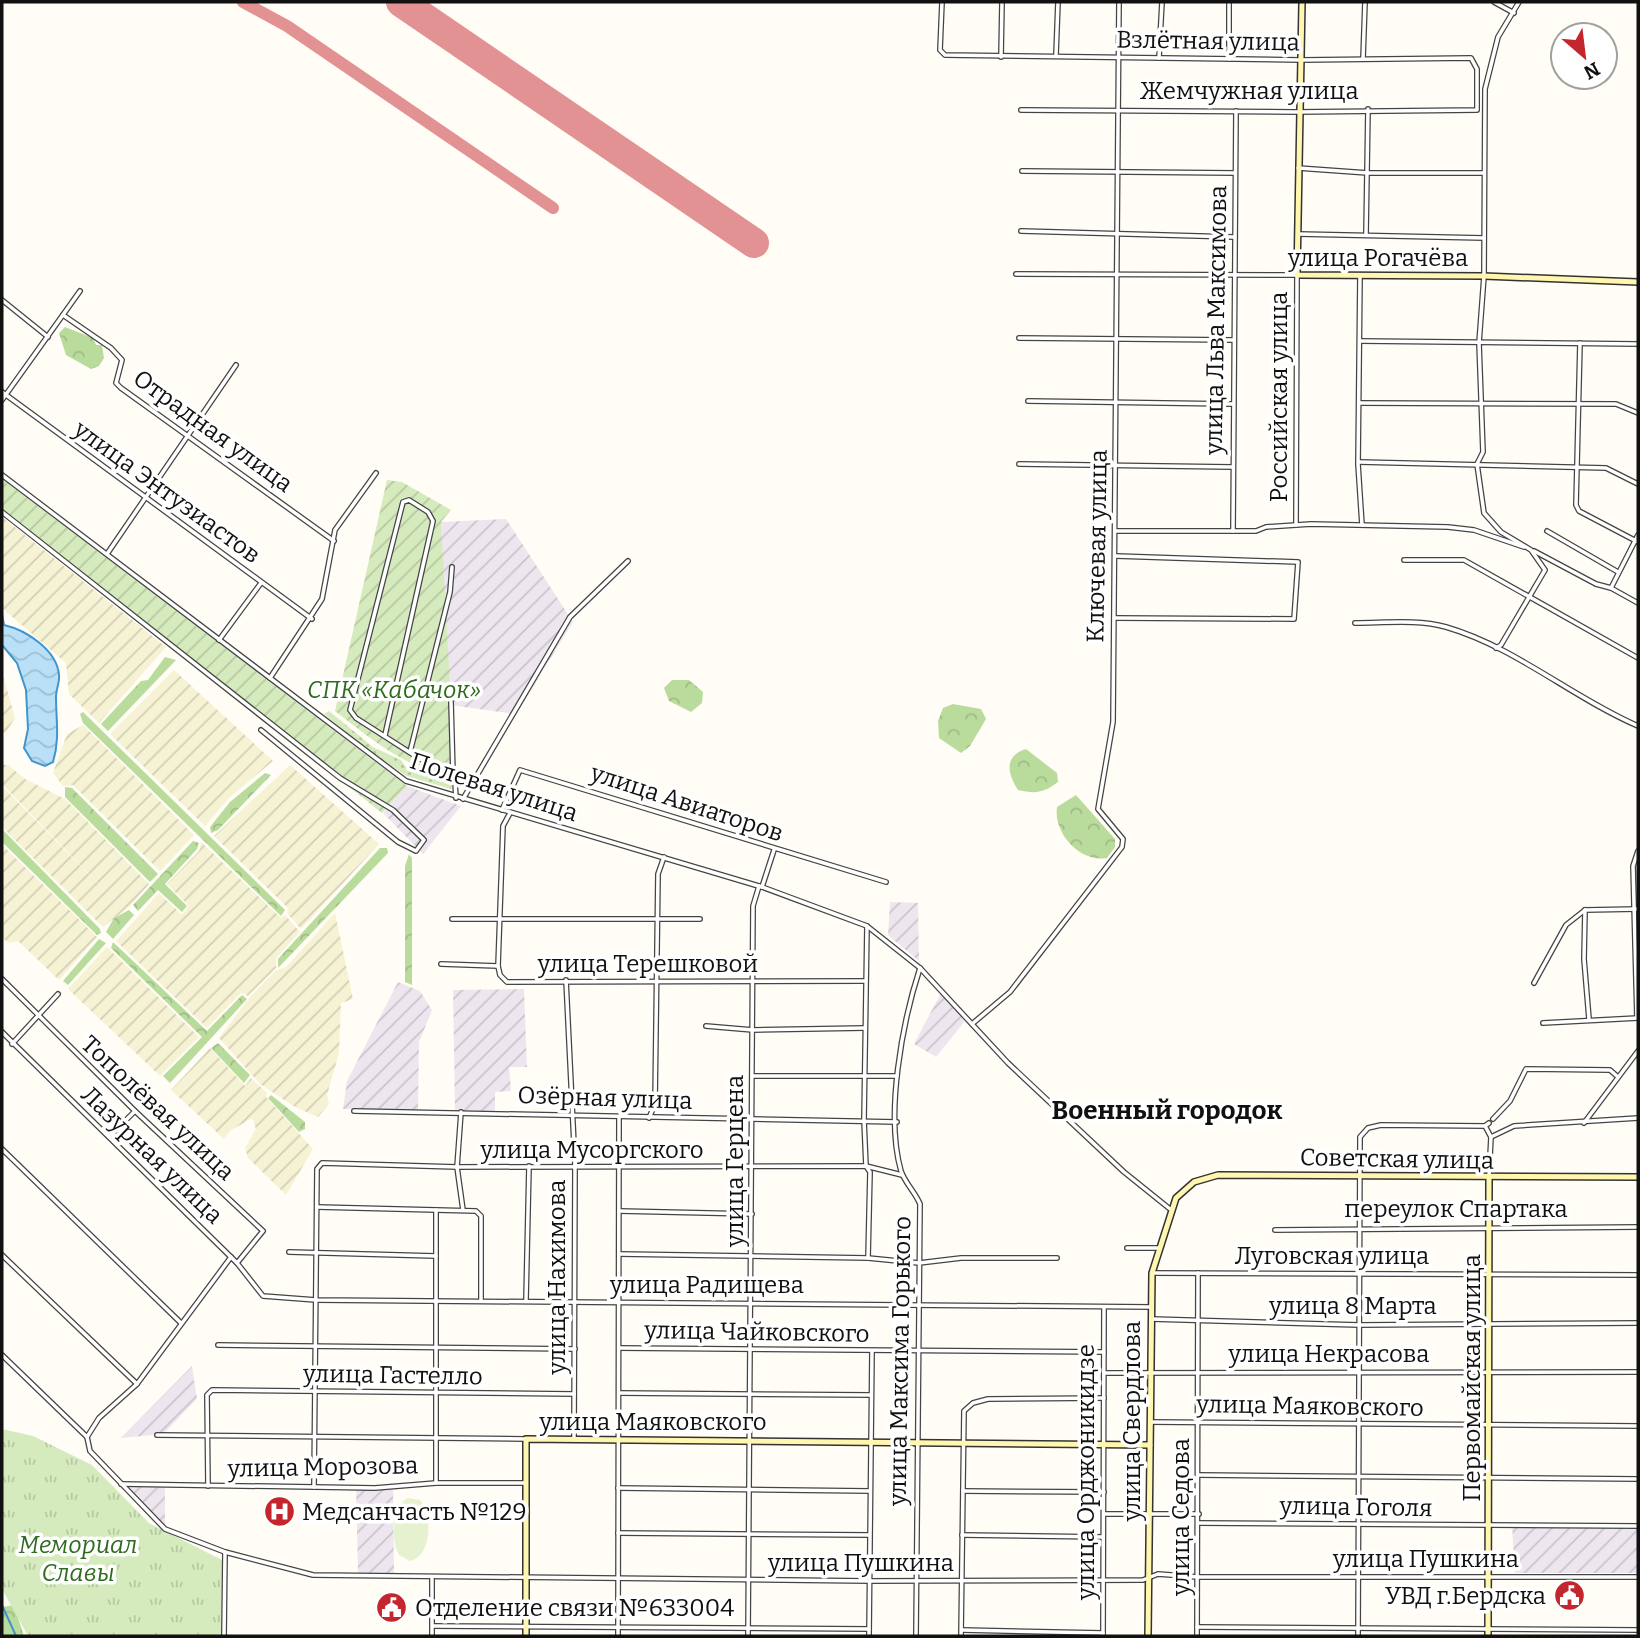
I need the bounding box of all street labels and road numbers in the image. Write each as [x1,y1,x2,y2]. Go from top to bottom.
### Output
street label: Взлётная улица [1116,25,1300,57]
street label: Жемчужная улица [1139,77,1359,105]
street label: улица Льва Максимова [1200,185,1232,456]
street label: улица Рогачёва [1287,244,1468,272]
street label: Российская улица [1265,292,1293,502]
street label: Отрадная улица [128,364,298,498]
street label: улица Энтузиастов [68,414,266,569]
street label: Ключевая улица [1081,449,1113,643]
street label: Полевая улица [407,747,581,827]
street label: улица Авиаторов [586,758,787,847]
street label: улица Терешковой [537,950,758,978]
street label: Тополёвая улица [76,1030,240,1186]
street label: улица Герцена [721,1075,749,1248]
street label: Лазурная улица [76,1080,228,1230]
street label: Озёрная улица [517,1081,693,1115]
street label: улица Мусоргского [480,1136,703,1164]
street label: Советская улица [1300,1143,1494,1175]
street label: улица Нахимова [543,1180,571,1375]
street label: переулок Спартака [1344,1195,1568,1223]
street label: улица Максима Горького [883,1216,917,1507]
street label: Луговская улица [1235,1242,1429,1270]
street label: Первомайская улица [1458,1254,1486,1502]
street label: улица Радищева [609,1271,804,1299]
street label: улица 8 Марта [1268,1292,1437,1320]
street label: улица Чайковского [643,1316,870,1348]
street label: улица Свердлова [1118,1321,1146,1522]
street label: улица Некрасова [1228,1340,1429,1368]
street label: улица Орджоникидзе [1072,1344,1100,1601]
street label: улица Гастелло [302,1359,483,1391]
street label: улица Маяковского [1195,1390,1424,1422]
street label: улица Маяковского [538,1408,767,1436]
street label: улица Седова [1167,1438,1195,1597]
street label: улица Морозова [226,1451,419,1483]
street label: улица Гоголя [1278,1492,1433,1522]
street label: улица Пушкина [1332,1545,1519,1573]
street label: улица Пушкина [767,1549,954,1577]

